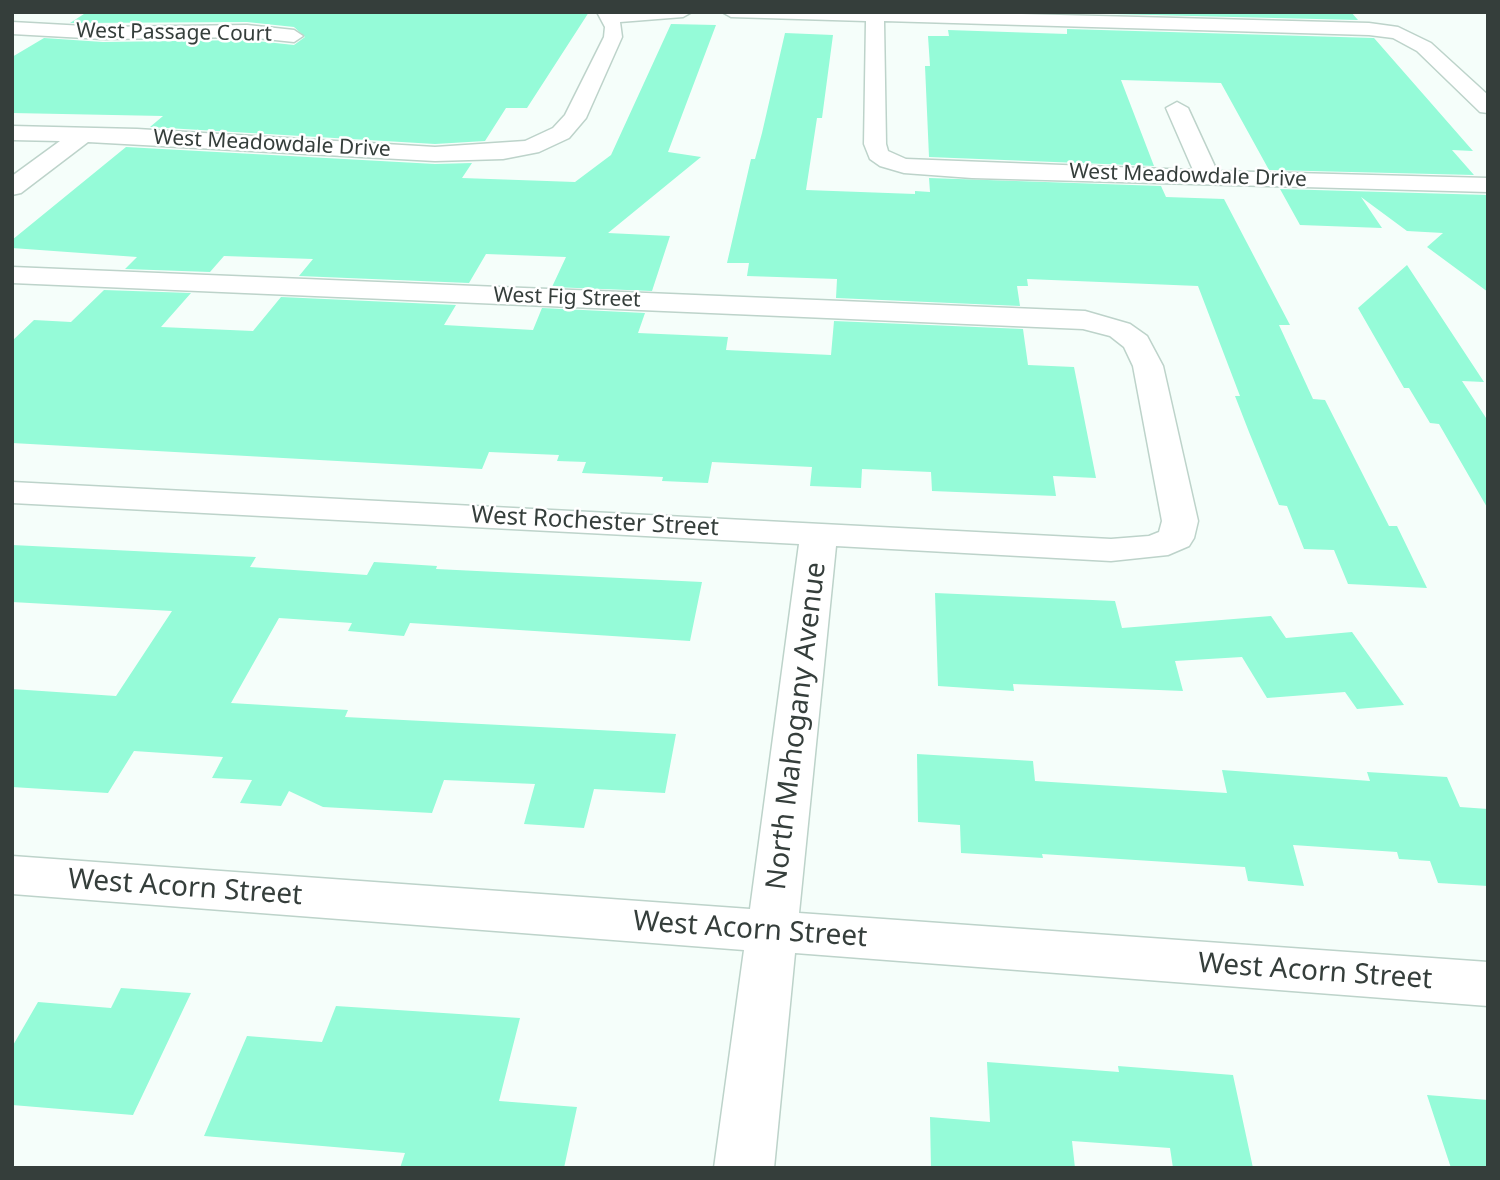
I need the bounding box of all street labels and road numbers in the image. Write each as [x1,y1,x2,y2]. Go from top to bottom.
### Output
street label: West Passage Court [76,19,272,47]
street label: West Meadowdale Drive [153,125,391,163]
street label: West Meadowdale Drive [1069,159,1307,193]
street label: West Fig Street [493,283,641,313]
street label: West Rochester Street [470,501,720,543]
street label: North Mahogany Avenue [760,560,834,892]
street label: West Acorn Street [67,863,303,913]
street label: West Acorn Street [632,905,868,955]
street label: West Acorn Street [1197,947,1433,997]

